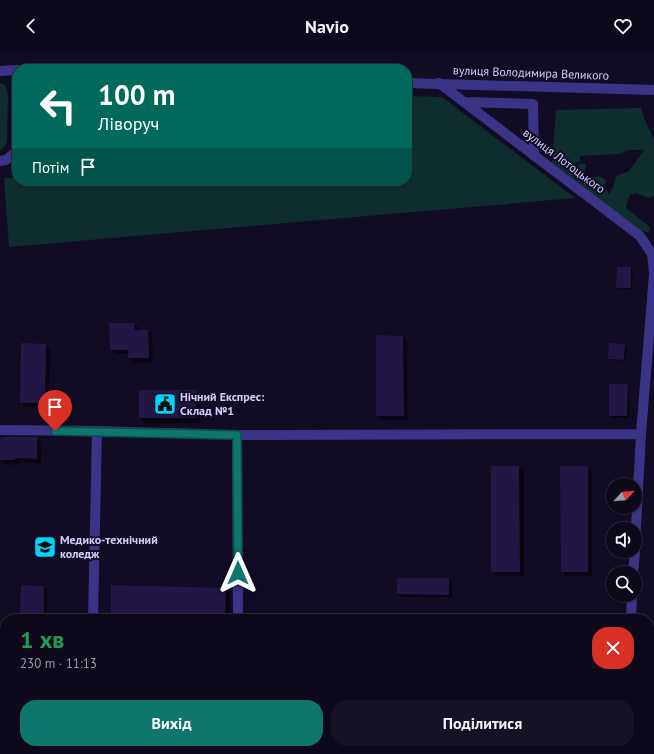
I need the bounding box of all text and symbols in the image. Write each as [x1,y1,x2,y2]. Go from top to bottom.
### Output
icon: back [20,15,42,37]
text: Navio [305,15,349,38]
icon: heart [612,15,634,37]
street label: вулиця Володимира Великого [453,62,609,83]
text: 100 m [98,76,175,113]
icon: left [32,80,84,132]
text: Ліворуч [98,112,159,135]
street label: вулиця Лотоцького [520,125,608,196]
icon: arrive [77,156,99,178]
text: Потім [32,158,69,177]
place label: Нічний Експрес: Склад №1 [180,389,265,418]
pin [38,390,72,431]
public building icon: Нічний Експрес: Склад №1 [152,391,178,417]
icon: arrive [44,396,66,418]
north arrow [606,478,642,514]
map controls [606,478,642,602]
button: sound [606,522,642,558]
place label: Медико-технічний коледж [60,532,158,561]
school or university icon: Медико-технічний коледж [32,534,58,560]
position arrow [217,552,259,594]
button: search [606,566,642,602]
text: 1 хв [20,624,64,655]
button: close [592,627,634,669]
text: 230 m · 11:13 [20,655,97,672]
button: Вихід [20,700,323,746]
button: Поділитися [331,700,634,746]

